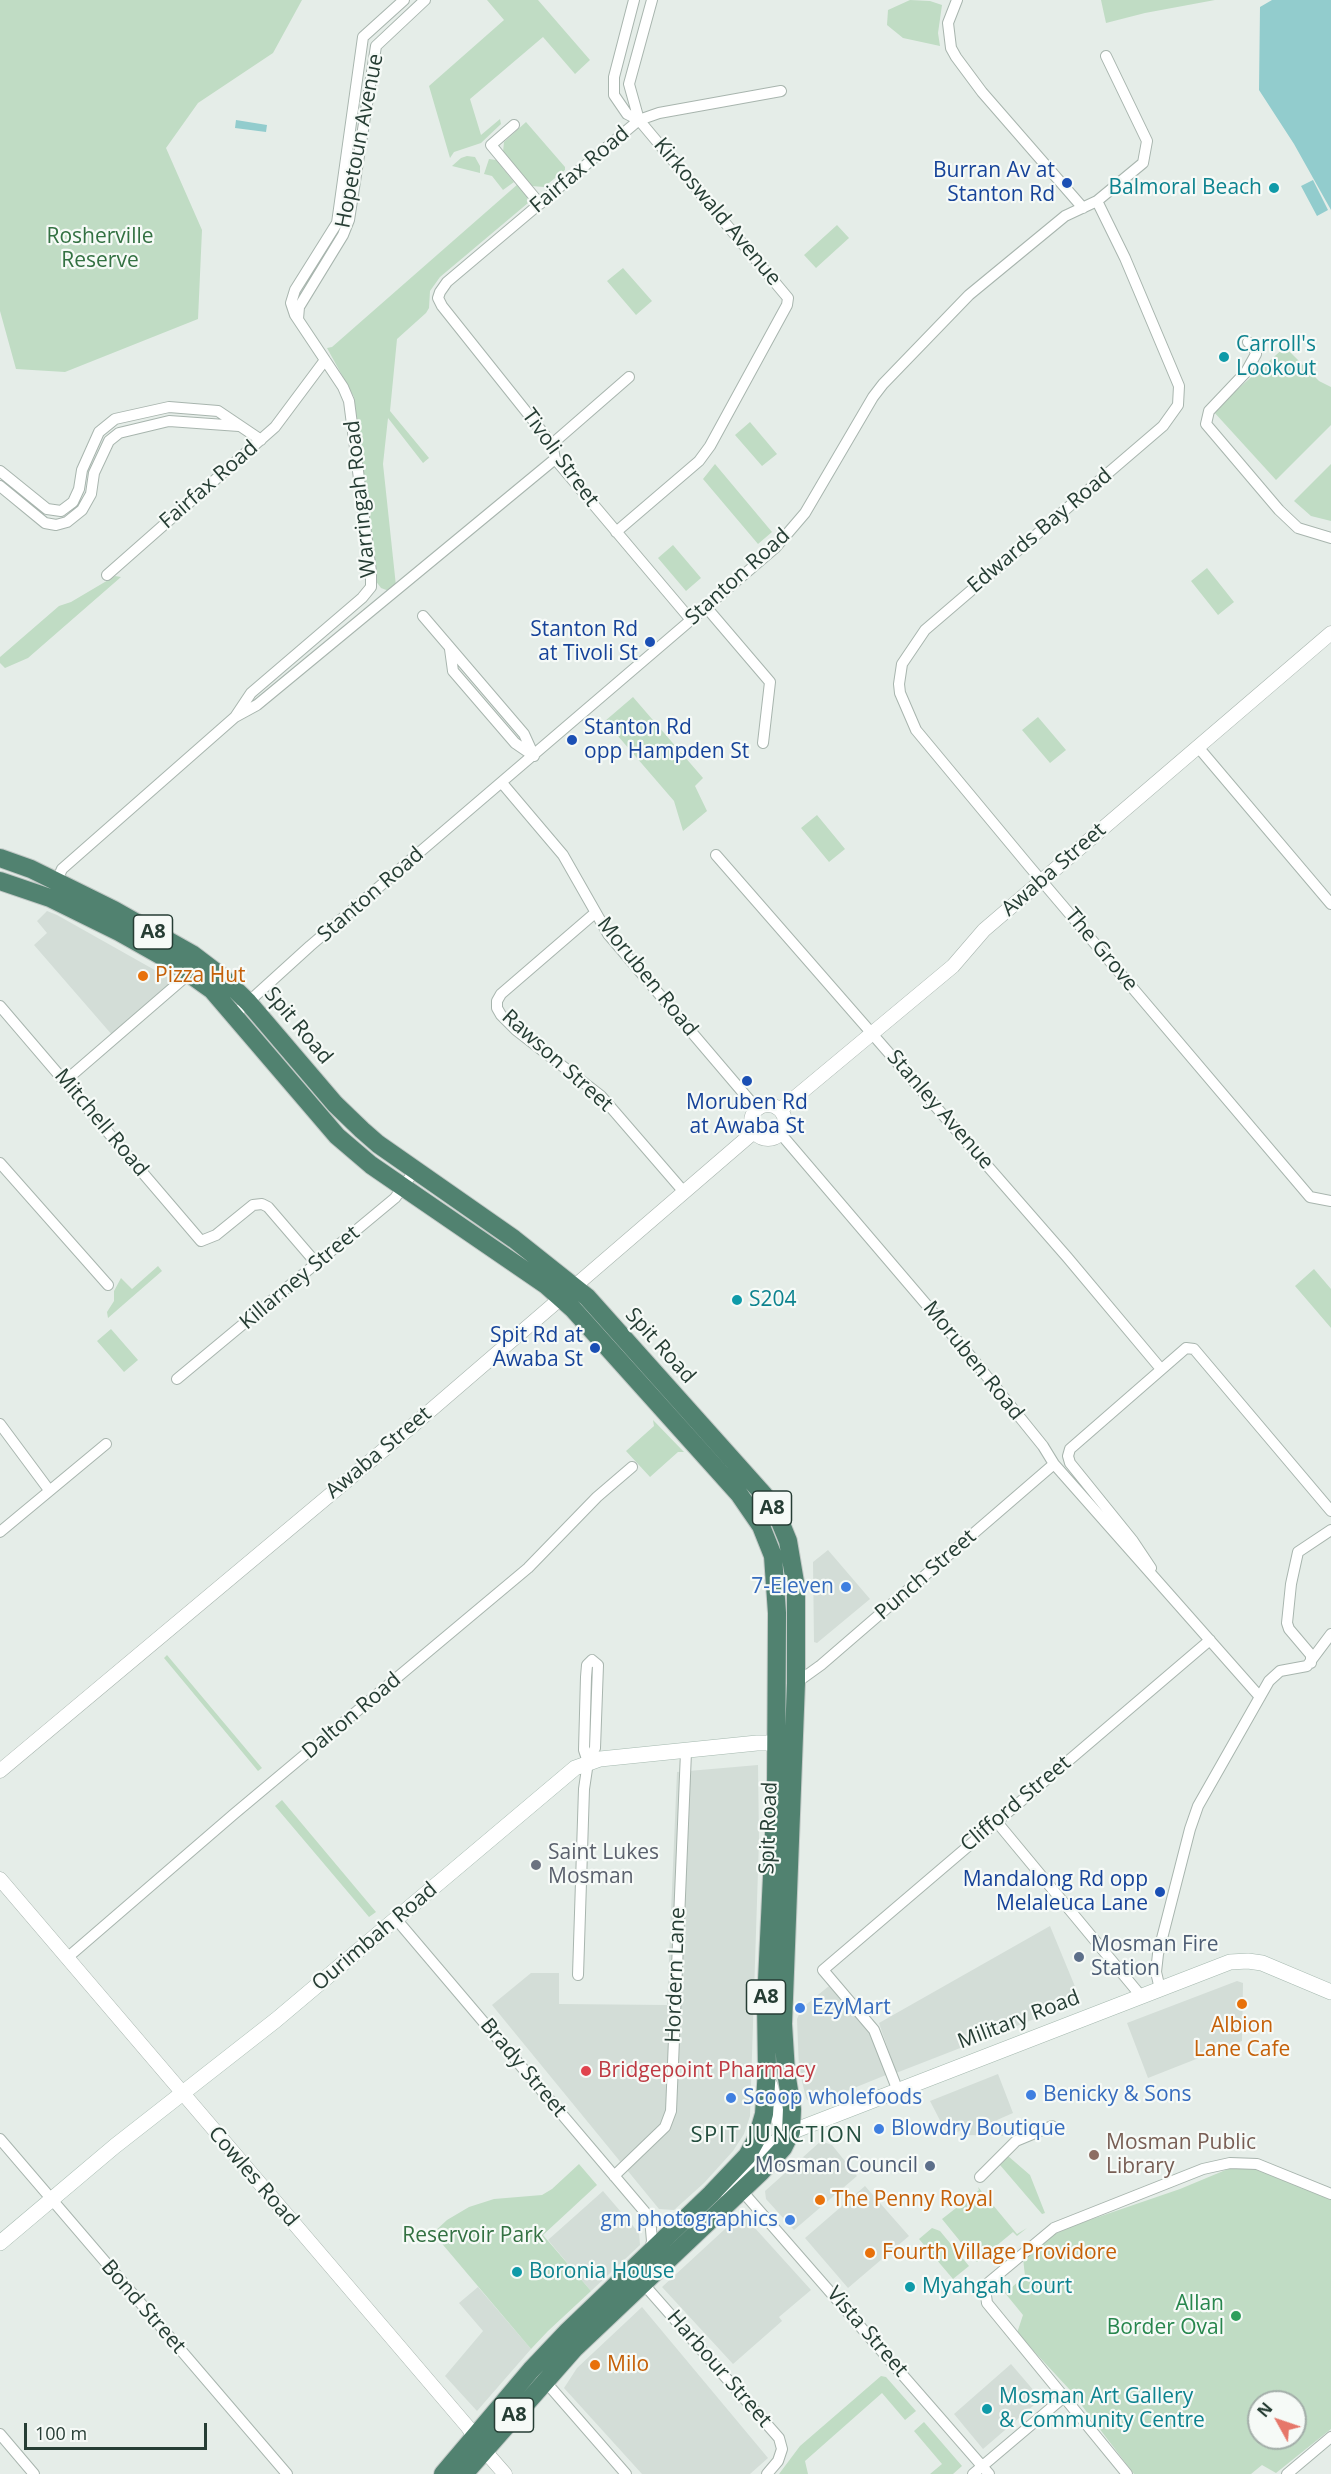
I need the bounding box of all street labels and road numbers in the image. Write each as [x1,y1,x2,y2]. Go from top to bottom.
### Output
street label: Hopetoun Avenue [331,52,389,230]
street label: Fairfax Road [525,121,635,219]
street label: Kirkoswald Avenue [648,133,786,291]
street label: Tivoli Street [516,404,604,512]
street label: Warringah Road [340,419,382,579]
street label: Fairfax Road [155,436,263,534]
street label: Edwards Bay Road [963,463,1117,599]
street label: Stanton Road [680,523,796,631]
street label: Awaba Street [997,818,1111,922]
street label: Stanton Road [313,842,429,948]
street label: The Grove [1059,903,1143,997]
street label: Moruben Road [591,912,703,1042]
road number: A8 [134,915,172,949]
street label: Spit Road [259,982,337,1070]
street label: Rawson Street [496,1005,618,1117]
street label: Stanley Avenue [881,1045,999,1175]
street label: Mitchell Road [49,1064,153,1182]
street label: Killarney Street [235,1221,365,1335]
street label: Moruben Road [917,1296,1029,1426]
street label: Spit Road [620,1303,700,1389]
street label: Awaba Street [321,1402,437,1504]
road number: A8 [752,1491,792,1525]
street label: Punch Street [870,1524,982,1626]
street label: Dalton Road [298,1668,406,1764]
street label: Clifford Street [956,1751,1076,1857]
street label: Spit Road [755,1781,783,1875]
street label: Ourimbah Road [307,1877,443,1997]
street label: Hordern Lane [661,1907,691,2043]
road number: A8 [746,1980,786,2014]
street label: Military Road [954,1985,1084,2055]
street label: Brady Street [474,2013,572,2123]
street label: Cowles Road [203,2122,303,2232]
street label: Bond Street [95,2255,191,2359]
street label: Vista Street [821,2282,913,2382]
street label: Harbour Street [661,2305,777,2433]
road number: A8 [494,2398,534,2432]

